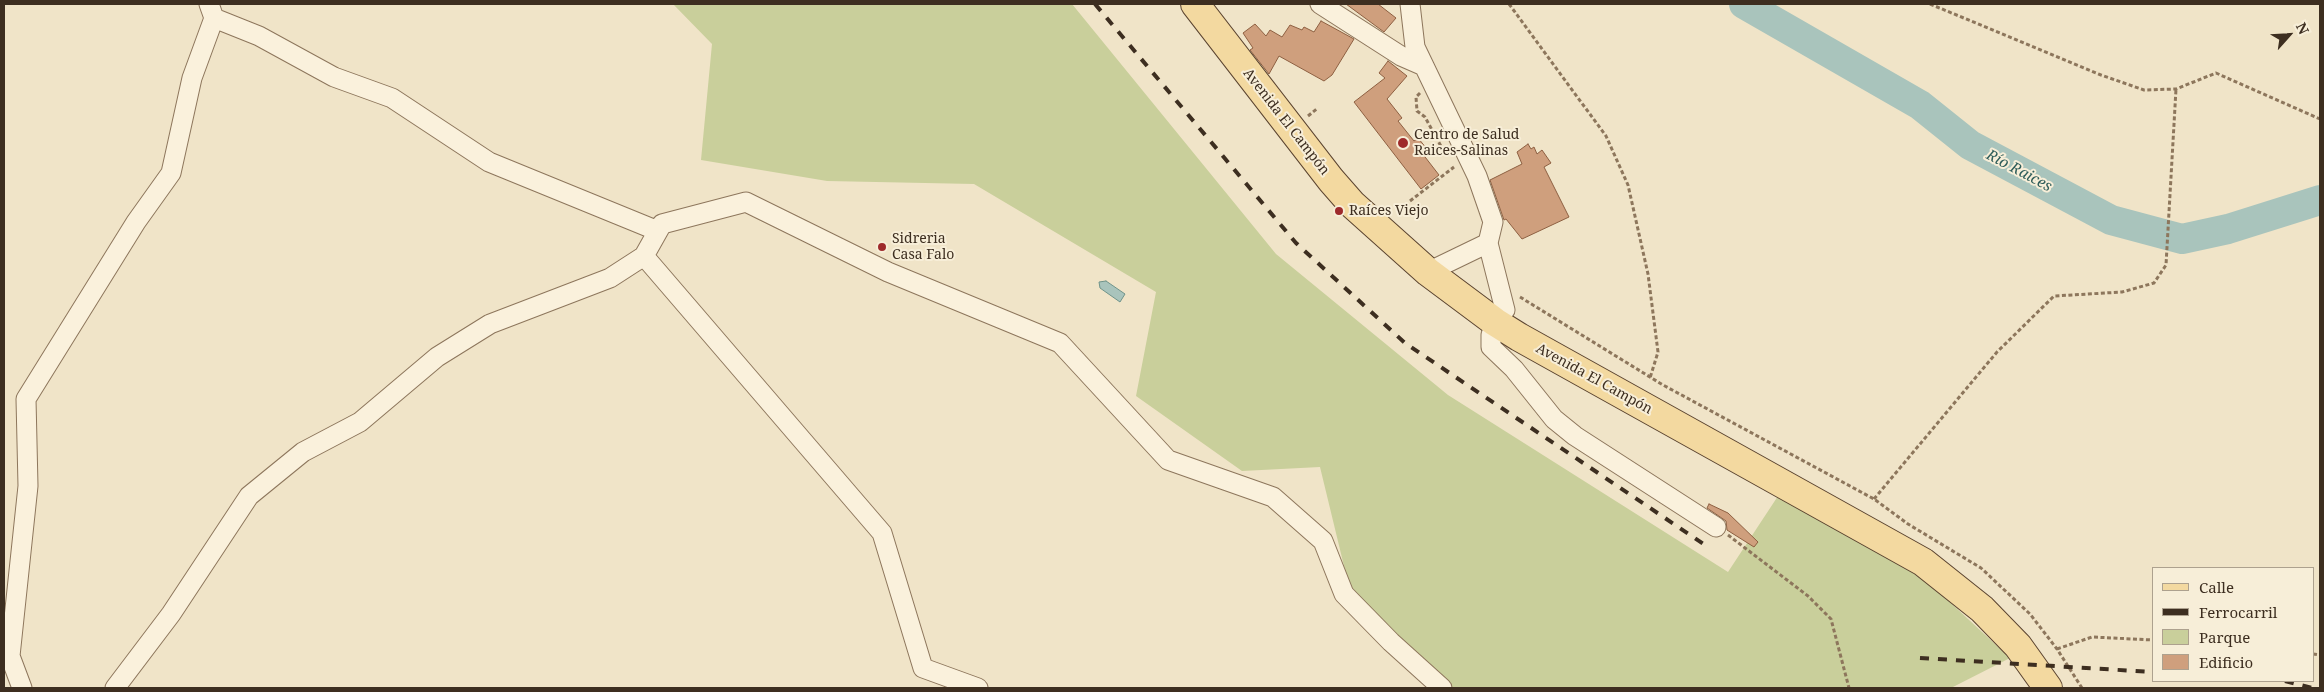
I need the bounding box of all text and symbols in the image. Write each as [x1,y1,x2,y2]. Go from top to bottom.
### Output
north arrow [2264,10,2314,60]
text: N [2292,19,2314,37]
street label: Avenida El Campón [1239,65,1333,179]
place label: Centro de Salud Raices-Salinas [1414,127,1519,160]
marker: Centro de Salud Raices-Salinas [1396,136,1410,150]
water label: Río Raices [1983,146,2055,196]
place label: Raíces Viejo [1349,203,1429,219]
marker: Raíces Viejo [1333,205,1345,217]
place label: Sidreria Casa Falo [892,231,954,264]
marker: Sidreria Casa Falo [876,241,888,253]
street label: Avenida El Campón [1533,340,1655,418]
legend [2152,567,2314,682]
text: Calle [2199,577,2234,597]
text: Ferrocarril [2199,602,2277,622]
text: Parque [2199,627,2250,647]
text: Edificio [2199,652,2253,672]

